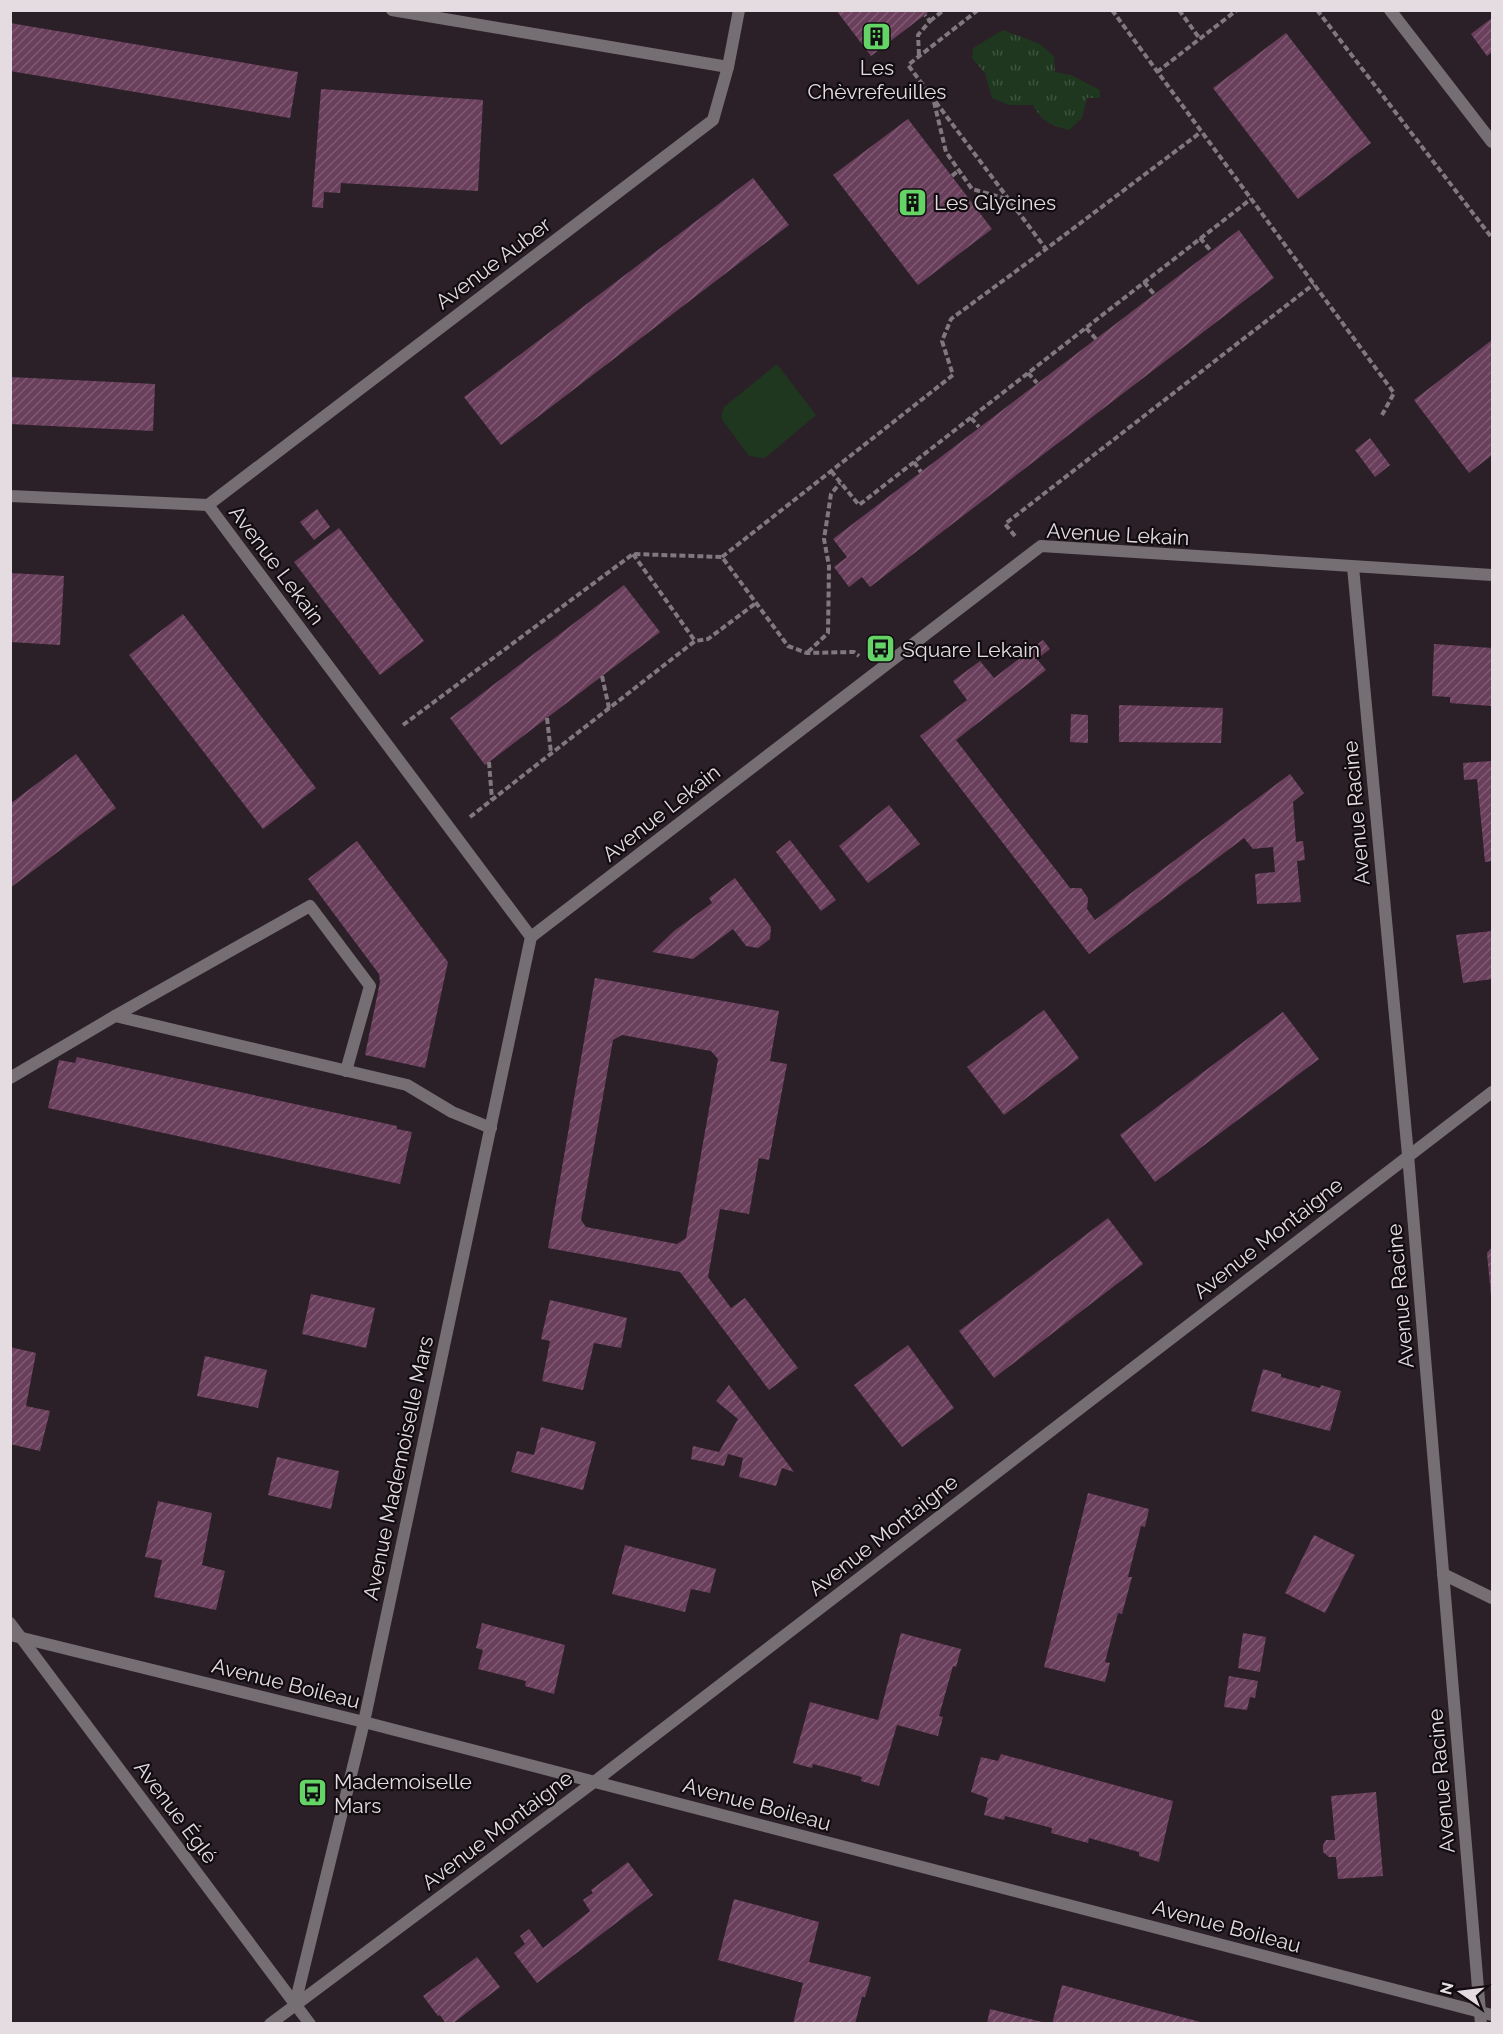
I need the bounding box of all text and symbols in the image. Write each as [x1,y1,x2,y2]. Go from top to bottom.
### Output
building icon: Les Chèvrefeuilles [861,20,893,52]
place label: Les Chèvrefeuilles [808,55,946,104]
building icon: Les Glycines [897,186,929,218]
place label: Les Glycines [934,190,1056,215]
street label: Avenue Auber [431,211,556,314]
street label: Avenue Lekain [224,500,330,630]
street label: Avenue Lekain [1046,518,1190,550]
bus stop icon: Square Lekain [865,633,897,665]
place label: Square Lekain [902,637,1040,662]
street label: Avenue Racine [1337,740,1375,886]
street label: Avenue Lekain [597,759,725,867]
street label: Avenue Montaigne [1188,1172,1348,1304]
street label: Avenue Racine [1381,1223,1419,1369]
street label: Avenue Mademoiselle Mars [358,1334,438,1602]
street label: Avenue Montaigne [803,1469,963,1601]
street label: Avenue Boileau [209,1652,363,1714]
street label: Avenue Racine [1422,1708,1460,1854]
street label: Avenue Églé [129,1756,223,1868]
street label: Avenue Montaigne [417,1765,577,1895]
place label: Mademoiselle Mars [334,1769,472,1818]
street label: Avenue Boileau [680,1772,834,1836]
bus stop icon: Mademoiselle Mars [297,1777,329,1809]
street label: Avenue Boileau [1150,1894,1304,1958]
north arrow [1431,1962,1491,2022]
text: N [1436,1980,1458,1997]

